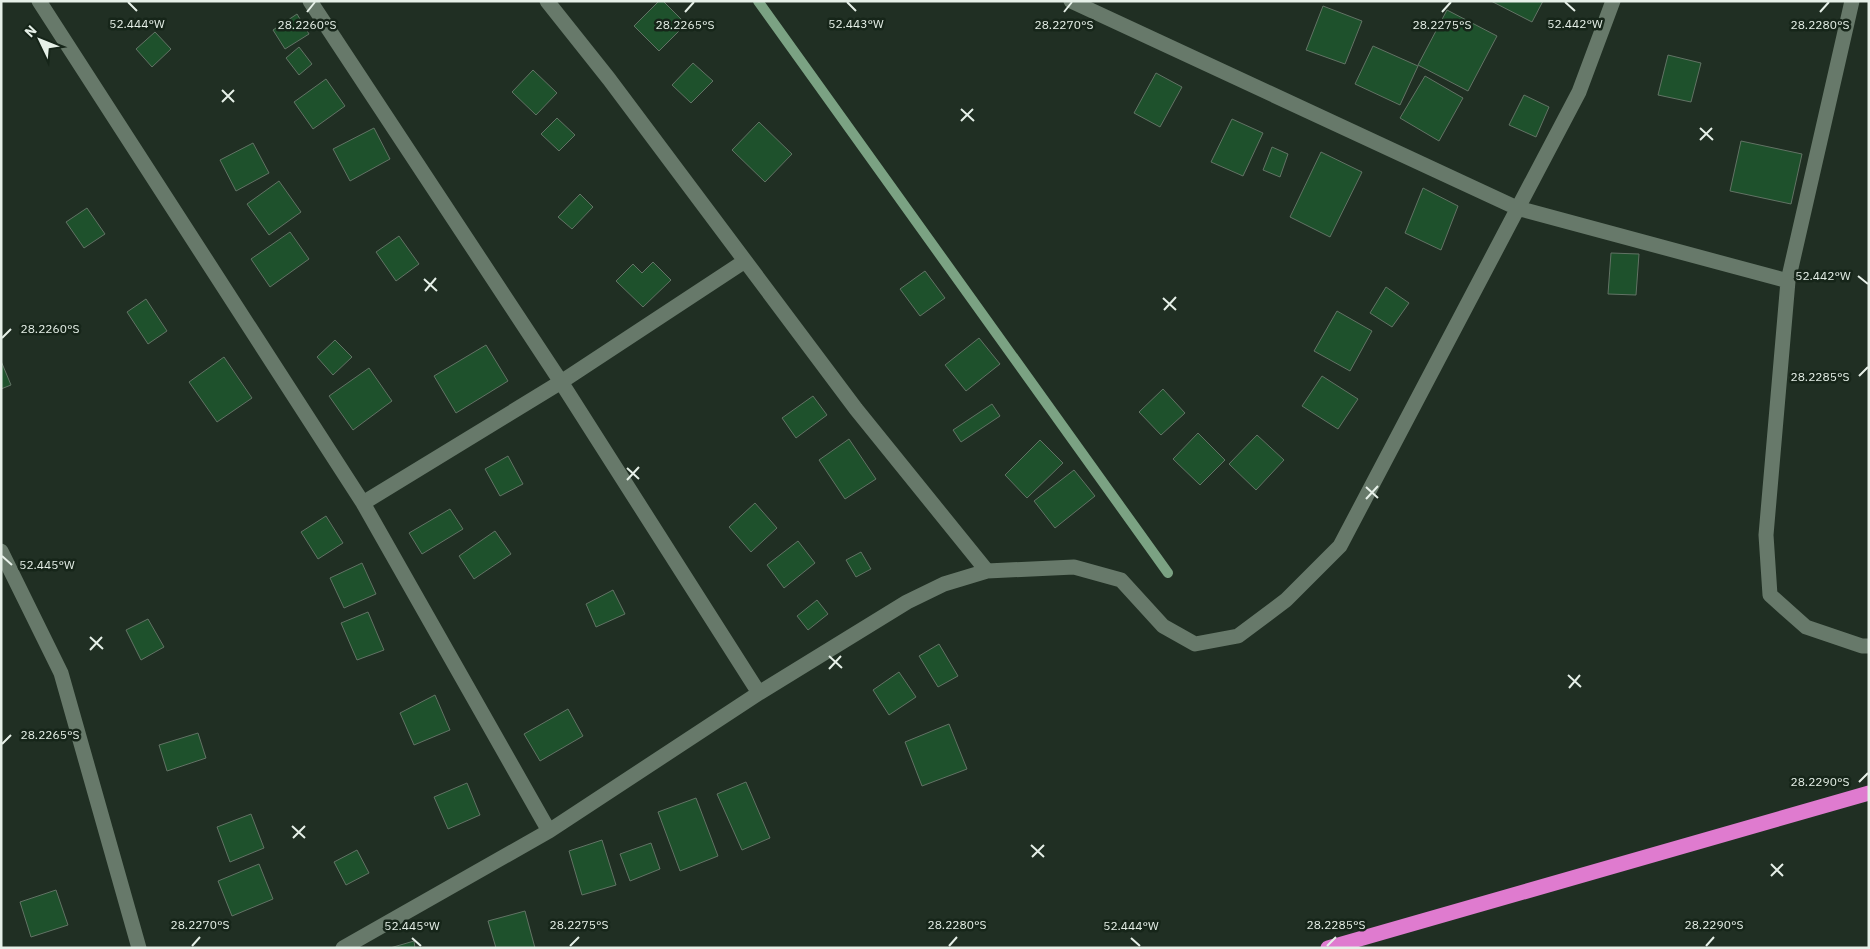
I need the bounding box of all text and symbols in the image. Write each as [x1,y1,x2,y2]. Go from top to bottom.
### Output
north arrow [15,15,65,65]
text: 52.444°W [109,16,165,31]
text: 52.443°W [828,16,884,31]
text: 52.442°W [1547,16,1603,31]
text: 28.2260°S [277,17,337,32]
text: 28.2265°S [655,17,715,32]
text: 28.2270°S [1034,17,1094,32]
text: 28.2275°S [1412,17,1472,32]
text: 28.2280°S [1790,17,1850,32]
text: N [20,21,41,41]
text: 52.442°W [1795,268,1851,283]
text: 28.2260°S [20,321,80,336]
text: 28.2285°S [1790,369,1850,384]
text: 52.445°W [19,557,75,572]
text: 28.2265°S [20,727,80,742]
text: 28.2290°S [1790,774,1850,789]
text: 28.2270°S [170,917,230,932]
text: 28.2275°S [549,917,609,932]
text: 28.2280°S [927,917,987,932]
text: 28.2285°S [1306,917,1366,932]
text: 28.2290°S [1684,917,1744,932]
text: 52.445°W [384,918,440,933]
text: 52.444°W [1103,918,1159,933]

